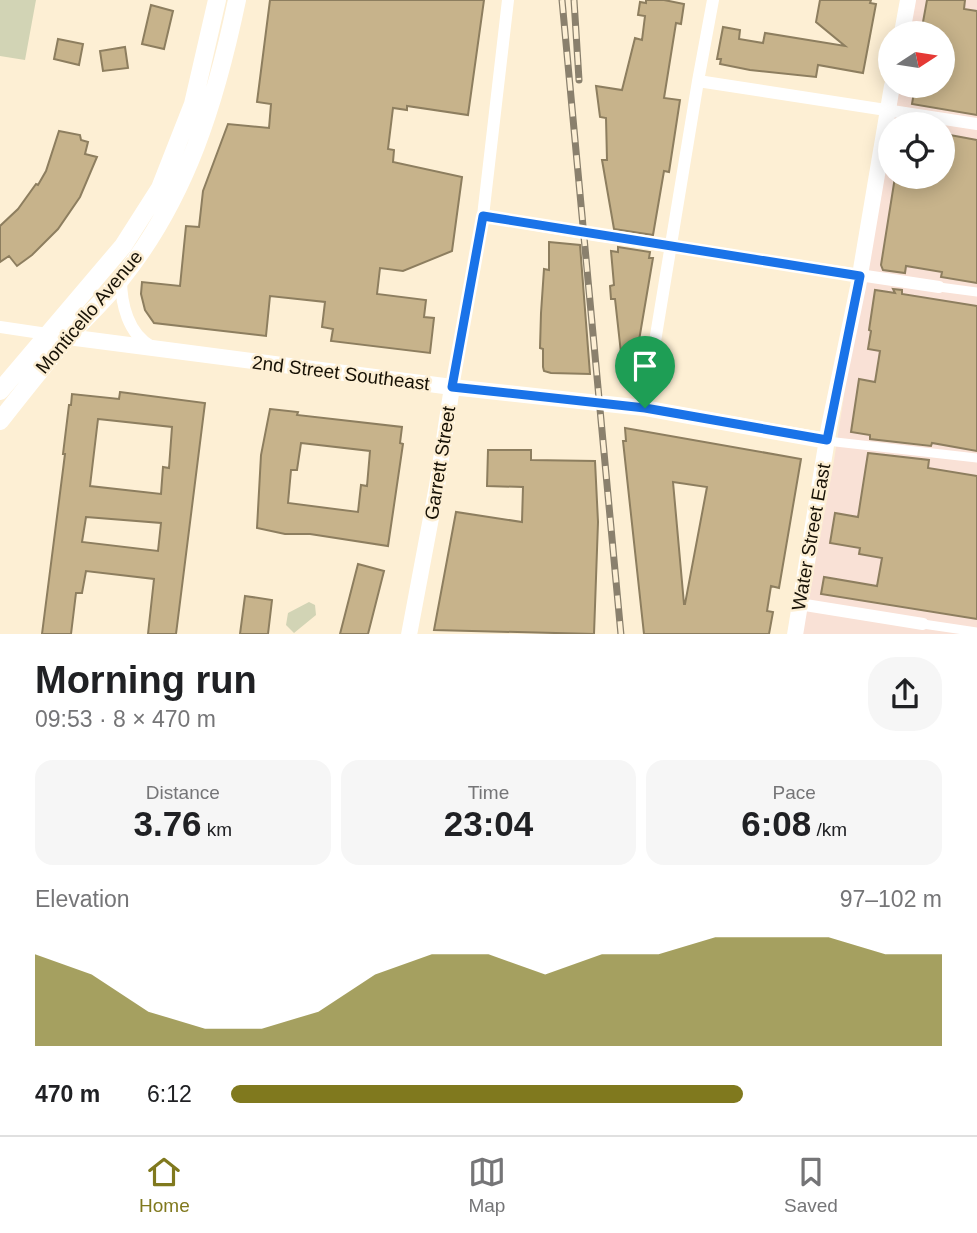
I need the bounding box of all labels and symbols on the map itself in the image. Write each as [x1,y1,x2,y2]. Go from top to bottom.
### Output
north arrow [878,21,956,98]
street label: Monticello Avenue [32,246,146,378]
pin [615,336,675,408]
street label: 2nd Street Southeast [251,352,432,394]
street label: Garrett Street [421,404,459,521]
street label: Water Street East [788,461,834,612]

